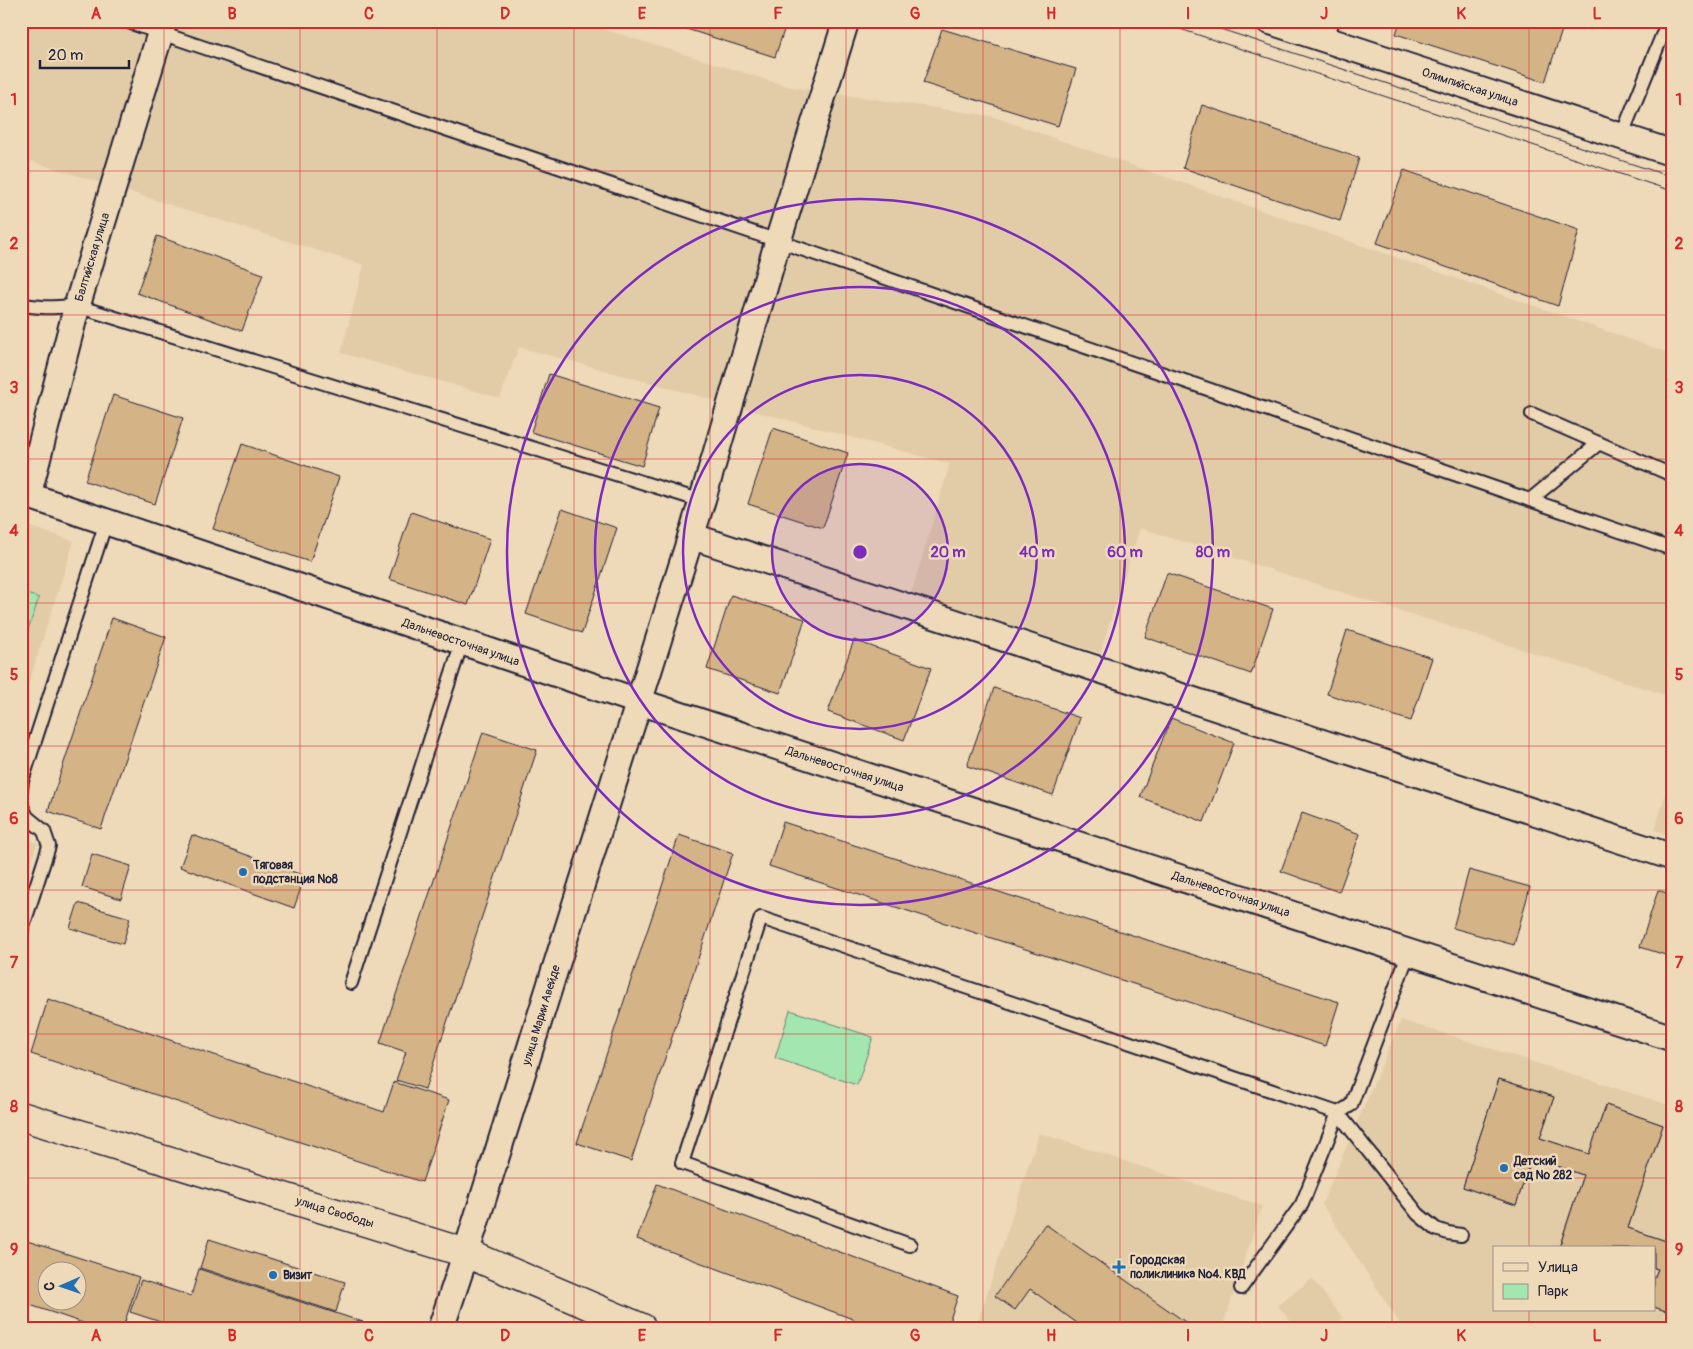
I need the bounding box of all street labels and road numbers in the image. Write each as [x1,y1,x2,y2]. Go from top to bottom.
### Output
street label: Олимпийская улица [1420,65,1520,110]
street label: Балтийская улица [72,210,113,303]
street label: Дальневосточная улица [399,615,522,670]
street label: Дальневосточная улица [783,743,906,796]
street label: Дальневосточная улица [1169,868,1292,921]
street label: улица Марии Авейде [519,963,564,1068]
street label: улица Свободы [293,1193,376,1231]

